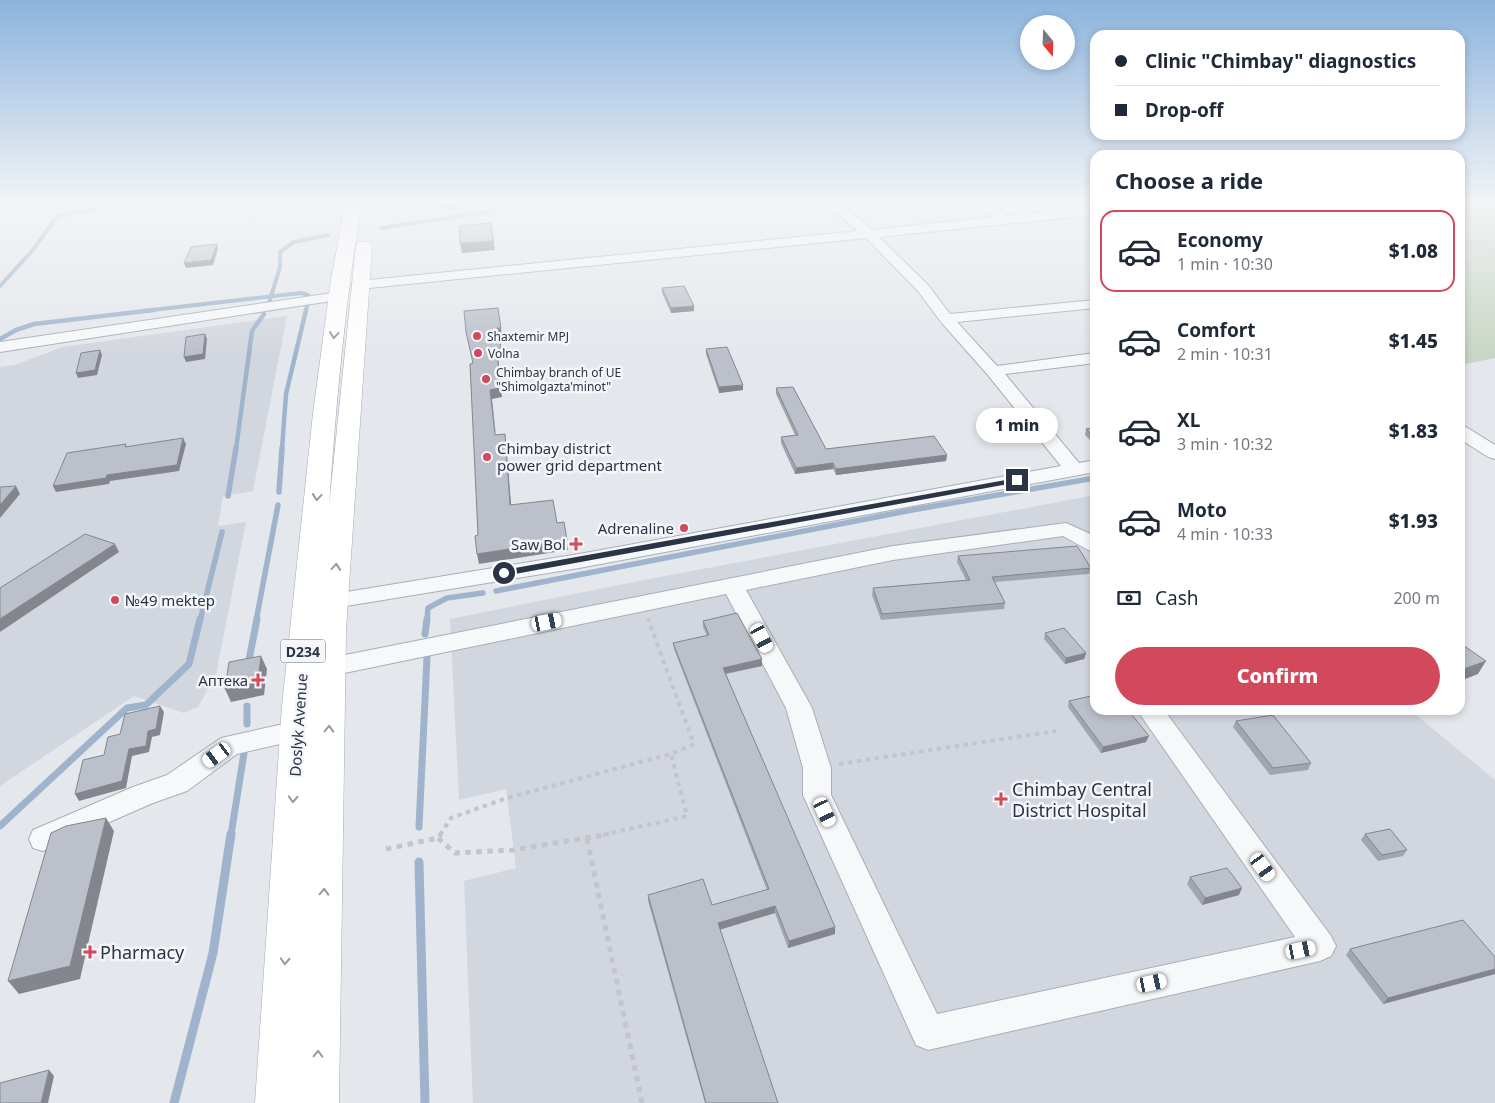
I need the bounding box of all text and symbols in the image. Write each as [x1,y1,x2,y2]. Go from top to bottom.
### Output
north arrow [1020,15,1075,70]
map controls [1020,15,1075,70]
text: Clinic "Chimbay" diagnostics [1145,48,1416,74]
text: Drop-off [1145,97,1224,123]
text: Choose a ride [1115,165,1263,195]
text: Economy [1177,227,1263,253]
icon: car [1117,229,1162,274]
text: $1.08 [1389,238,1438,264]
text: 1 min · 10:30 [1177,253,1273,275]
text: Comfort [1177,317,1256,343]
icon: car [1117,319,1162,364]
place label: Shaxtemir MPJ [487,328,569,345]
text: $1.45 [1389,328,1438,354]
marker: Shaxtemir MPJ [471,330,483,342]
one-way arrow [329,332,340,340]
text: 2 min · 10:31 [1177,343,1273,365]
place label: Volna [488,345,519,362]
marker: Volna [472,347,484,359]
place label: Chimbay branch of UE "Shimolgazta'minot" [496,364,621,395]
marker: Chimbay branch of UE "Shimolgazta'minot" [480,373,492,385]
text: XL [1177,407,1200,433]
callout: 1 min [976,408,1058,442]
icon: car [1117,409,1162,454]
text: 1 min [995,414,1039,436]
text: $1.83 [1389,418,1438,444]
text: 3 min · 10:32 [1177,433,1273,455]
place label: Chimbay district power grid department [497,438,662,475]
marker: Chimbay district power grid department [481,451,493,463]
route end [1006,469,1028,491]
one-way arrow [312,493,323,501]
text: Moto [1177,497,1227,523]
icon: car [1117,499,1162,544]
text: $1.93 [1389,508,1438,534]
place label: Adrenaline [598,518,674,538]
marker: Adrenaline [678,522,690,534]
text: 4 min · 10:33 [1177,523,1273,545]
place label: Saw Bol [511,534,566,554]
marker: Saw Bol [570,538,582,550]
route start [493,562,515,584]
one-way arrow [331,563,342,571]
icon: cash [1115,584,1143,612]
text: Cash [1155,585,1199,611]
text: 200 m [1393,587,1440,609]
place label: №49 mektep [125,590,215,610]
marker: №49 mektep [109,594,121,606]
car [530,612,563,632]
car [748,621,775,655]
road number: D234 [280,640,326,662]
button: Confirm [1115,647,1440,705]
place label: Аптека [198,670,248,690]
street label: Doslyk Avenue [284,673,312,777]
marker: Аптека [252,674,264,686]
one-way arrow [323,725,334,733]
car [200,740,233,770]
place label: Chimbay Central District Hospital [1012,777,1152,822]
marker: Chimbay Central District Hospital [994,792,1008,806]
one-way arrow [288,795,299,803]
car [811,795,838,829]
car [1248,850,1277,884]
one-way arrow [319,888,329,896]
place label: Pharmacy [100,940,185,964]
car [1284,940,1317,960]
marker: Pharmacy [84,946,96,958]
one-way arrow [280,957,291,965]
car [1135,973,1168,993]
one-way arrow [312,1050,323,1058]

